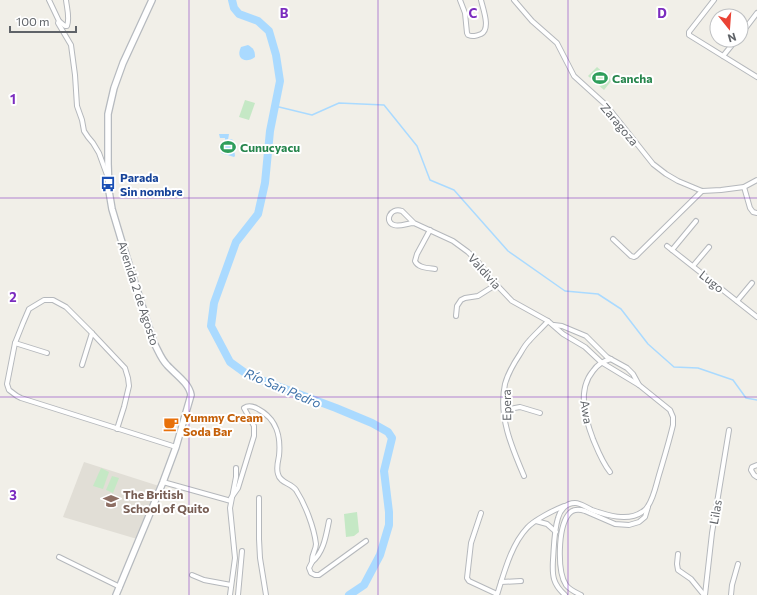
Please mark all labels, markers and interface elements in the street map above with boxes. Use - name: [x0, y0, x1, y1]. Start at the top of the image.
- text: B: [280, 5, 289, 21]
- text: C: [469, 5, 478, 21]
- text: D: [657, 5, 667, 21]
- scale bar: [10, 8, 76, 34]
- north arrow: [709, 8, 749, 48]
- text: 100 m: [16, 14, 50, 28]
- text: N: [726, 31, 738, 45]
- sports icon: Cancha: [591, 69, 609, 87]
- place label: Cancha: [612, 71, 653, 85]
- text: 1: [10, 91, 16, 107]
- street label: Zaragoza: [598, 100, 642, 148]
- sports icon: Cunucyacu: [219, 138, 237, 156]
- place label: Cunucyacu: [240, 140, 300, 154]
- place label: Parada Sin nombre: [120, 170, 183, 198]
- bus stop icon: Parada Sin nombre: [99, 175, 117, 193]
- street label: Avenida 2 de Agosto: [116, 239, 162, 347]
- street label: Valdivia: [466, 251, 504, 291]
- street label: Lugo: [697, 267, 727, 295]
- text: 2: [9, 289, 17, 305]
- water label: Río San Pedro: [242, 365, 324, 411]
- street label: Epera: [499, 389, 513, 421]
- street label: Awa: [578, 399, 596, 425]
- place label: Yummy Cream Soda Bar: [183, 410, 263, 438]
- cafe icon: Yummy Cream Soda Bar: [162, 415, 180, 433]
- text: 3: [9, 487, 17, 503]
- place label: The British School of Quito: [123, 487, 209, 515]
- school or university icon: The British School of Quito: [102, 492, 120, 510]
- street label: Lilas: [706, 499, 724, 525]

